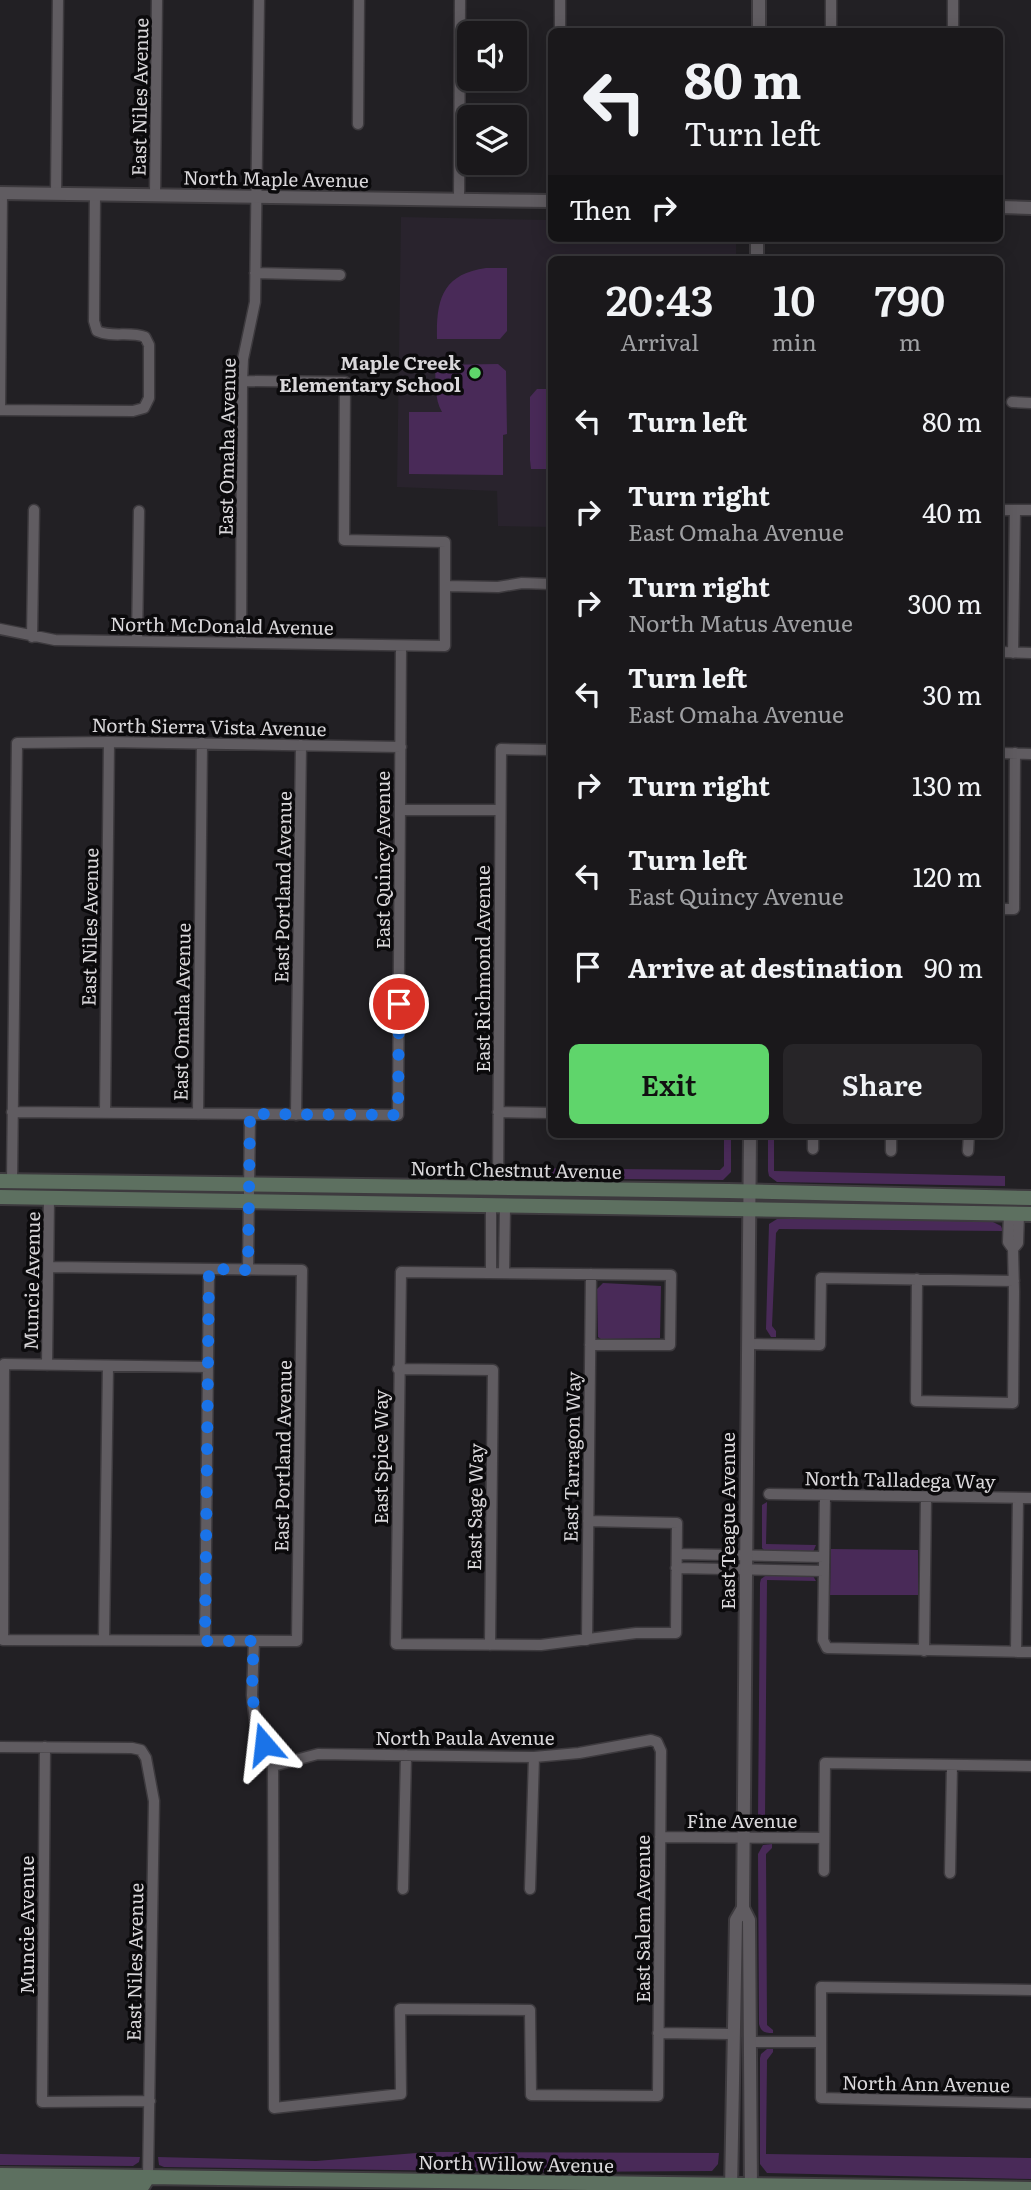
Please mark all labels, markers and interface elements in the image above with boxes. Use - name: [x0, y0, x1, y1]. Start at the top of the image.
- street label: East Niles Avenue: [124, 17, 154, 176]
- map controls: [457, 21, 527, 175]
- button: sound: [457, 21, 527, 91]
- text: 80 m: [684, 41, 802, 114]
- icon: left: [569, 56, 660, 147]
- button: layers: [457, 105, 527, 175]
- text: Turn left: [684, 108, 821, 156]
- street label: North Maple Avenue: [183, 162, 369, 194]
- text: Then: [569, 189, 631, 228]
- icon: right: [645, 189, 683, 227]
- text: 20:43: [606, 267, 714, 329]
- text: 10: [773, 267, 815, 329]
- text: 790: [875, 267, 945, 329]
- text: Arrival: [620, 324, 699, 358]
- text: min: [772, 324, 817, 358]
- text: m: [899, 324, 921, 358]
- place label: Maple Creek Elementary School: [279, 348, 461, 398]
- street label: East Omaha Avenue: [210, 357, 242, 536]
- marker: Maple Creek Elementary School: [467, 365, 483, 381]
- text: Turn left: [628, 401, 747, 440]
- text: 80 m: [922, 401, 982, 440]
- icon: left: [569, 402, 607, 440]
- text: Turn right: [628, 475, 770, 514]
- text: 40 m: [922, 492, 982, 531]
- icon: right: [569, 493, 607, 531]
- text: East Omaha Avenue: [628, 514, 844, 548]
- text: Turn right: [628, 566, 770, 605]
- text: 300 m: [907, 583, 982, 622]
- icon: right: [569, 584, 607, 622]
- text: North Matus Avenue: [628, 605, 853, 639]
- street label: North McDonald Avenue: [110, 609, 334, 641]
- text: Turn left: [628, 657, 747, 696]
- text: 30 m: [922, 674, 982, 713]
- icon: left: [569, 675, 607, 713]
- text: East Omaha Avenue: [628, 696, 844, 730]
- street label: North Sierra Vista Avenue: [91, 710, 327, 742]
- text: Turn right: [628, 765, 770, 804]
- text: 130 m: [912, 765, 982, 804]
- icon: right: [569, 766, 607, 804]
- street label: East Quincy Avenue: [368, 771, 396, 949]
- street label: East Portland Avenue: [266, 791, 298, 983]
- text: Turn left: [628, 839, 747, 878]
- street label: East Niles Avenue: [74, 847, 104, 1006]
- text: 120 m: [913, 856, 982, 895]
- icon: left: [569, 857, 607, 895]
- street label: East Richmond Avenue: [468, 865, 496, 1073]
- text: East Quincy Avenue: [628, 878, 844, 912]
- street label: East Omaha Avenue: [165, 922, 197, 1101]
- text: Arrive at destination: [628, 947, 903, 986]
- text: 90 m: [924, 947, 983, 986]
- icon: arrive: [569, 948, 607, 986]
- pin: [369, 974, 429, 1034]
- icon: arrive: [380, 985, 418, 1023]
- button: Exit: [569, 1044, 769, 1124]
- button: Share: [783, 1044, 982, 1124]
- street label: North Chestnut Avenue: [410, 1153, 622, 1185]
- street label: Muncie Avenue: [16, 1211, 46, 1351]
- street label: East Portland Avenue: [266, 1360, 298, 1552]
- street label: East Tarragon Way: [556, 1371, 586, 1543]
- street label: East Spice Way: [366, 1389, 394, 1525]
- street label: East Teague Avenue: [713, 1432, 741, 1610]
- street label: East Sage Way: [459, 1443, 489, 1571]
- street label: North Talladega Way: [804, 1463, 996, 1495]
- position arrow: [227, 1707, 301, 1781]
- street label: North Paula Avenue: [375, 1723, 555, 1751]
- street label: Fine Avenue: [687, 1806, 798, 1834]
- street label: East Salem Avenue: [628, 1835, 656, 2003]
- street label: Muncie Avenue: [12, 1855, 40, 1994]
- street label: East Niles Avenue: [119, 1882, 149, 2041]
- street label: North Ann Avenue: [842, 2068, 1010, 2098]
- street label: North Willow Avenue: [418, 2147, 614, 2179]

